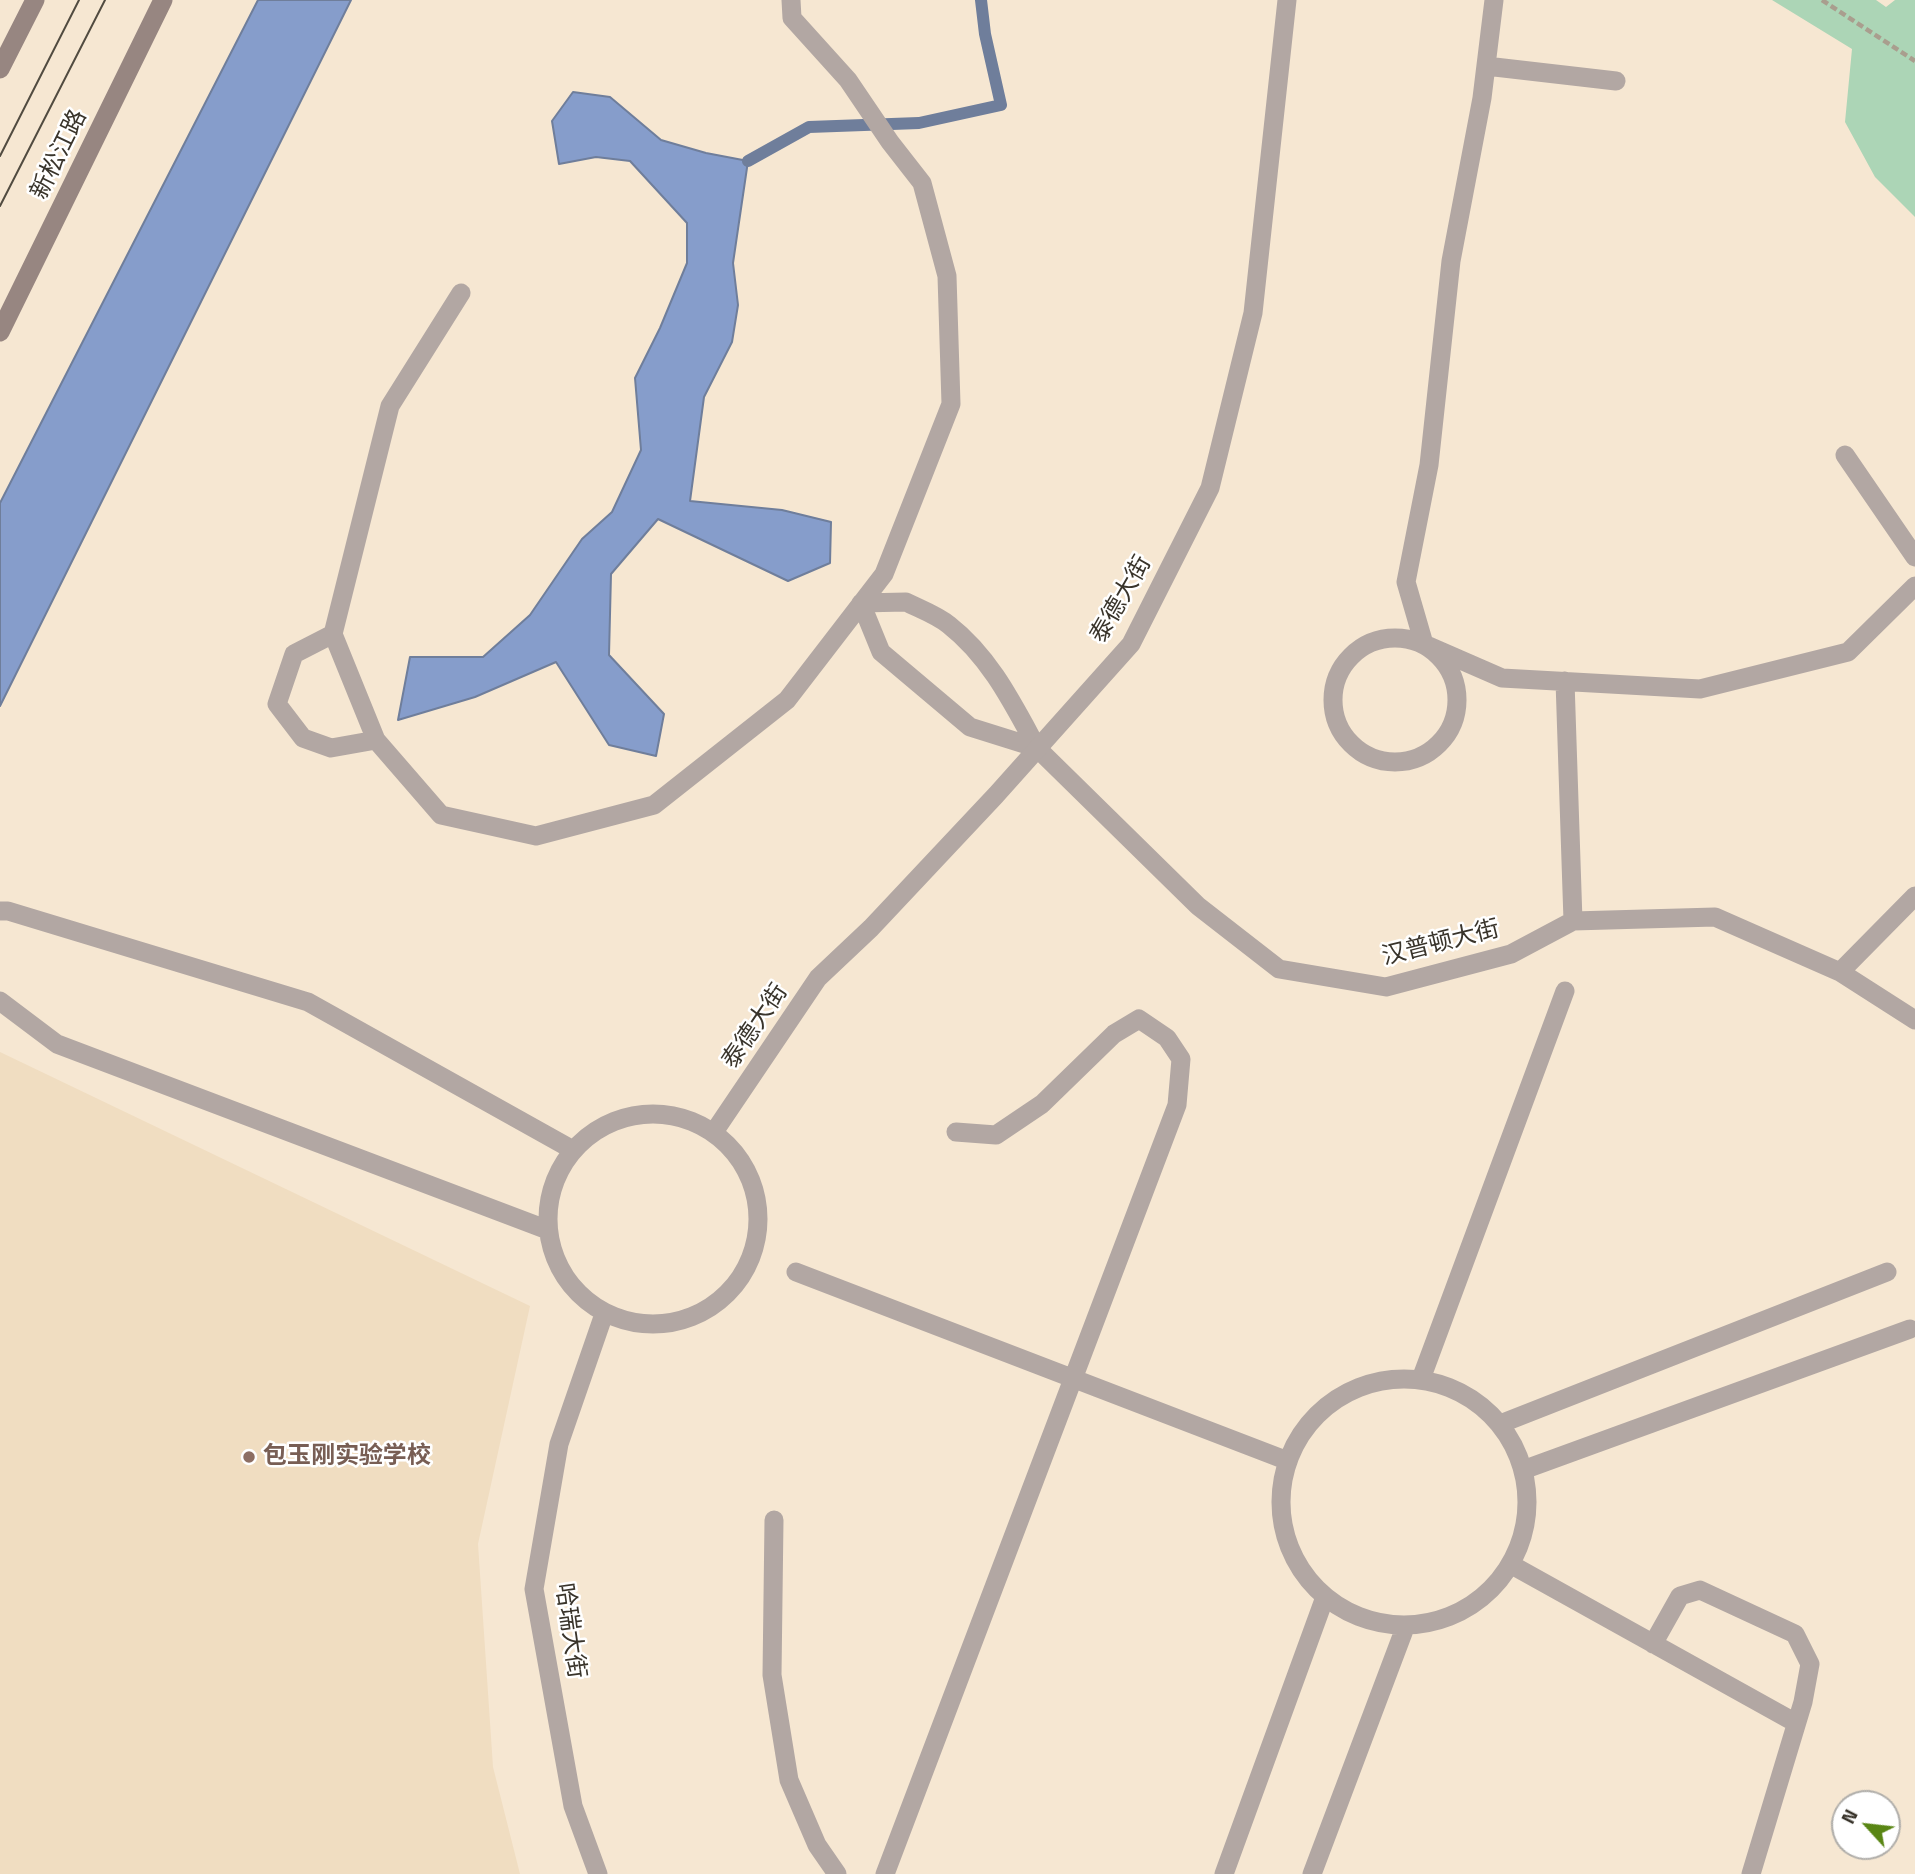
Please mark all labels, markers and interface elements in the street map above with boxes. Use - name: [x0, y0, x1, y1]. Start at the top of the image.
- street label: 新松江路: [26, 106, 94, 204]
- street label: 泰德大街: [1086, 551, 1158, 649]
- street label: 汉普顿大街: [1379, 916, 1503, 972]
- street label: 泰德大街: [717, 979, 795, 1075]
- place label: 包玉刚实验学校: [263, 1443, 431, 1471]
- marker: 包玉刚实验学校: [241, 1449, 257, 1465]
- street label: 哈瑞大街: [548, 1581, 590, 1681]
- north arrow: [1831, 1790, 1901, 1860]
- text: N: [1833, 1804, 1865, 1829]

